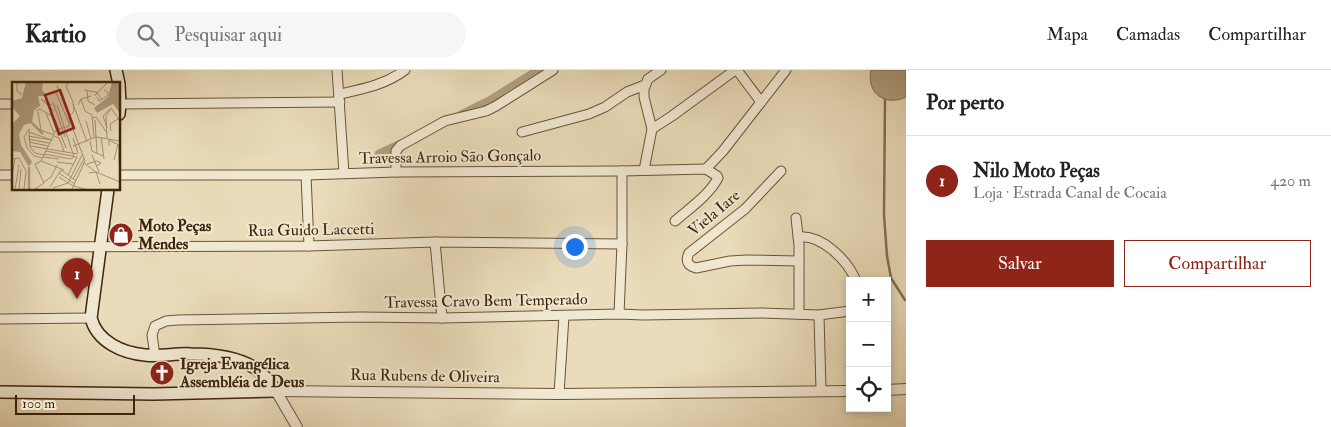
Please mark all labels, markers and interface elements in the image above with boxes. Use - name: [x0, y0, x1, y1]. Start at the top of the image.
- search box: [116, 12, 466, 57]
- text: Kartio: [25, 19, 86, 50]
- icon: search: [134, 21, 162, 49]
- text: Pesquisar aqui: [174, 23, 282, 47]
- text: Mapa: [1047, 23, 1088, 46]
- text: Camadas: [1116, 23, 1180, 46]
- text: Compartilhar: [1208, 23, 1306, 46]
- inset map: [12, 82, 120, 190]
- text: Por perto: [926, 89, 1004, 116]
- street label: Travessa Arroio São Gonçalo: [359, 145, 542, 169]
- text: Nilo Moto Peças: [973, 159, 1100, 183]
- text: 1: [939, 171, 945, 191]
- text: 420 m: [1270, 171, 1311, 191]
- text: Loja · Estrada Canal de Cocaia: [973, 183, 1167, 203]
- street label: Viela Iare: [684, 185, 744, 241]
- place label: Moto Peças Mendes: [137, 216, 212, 254]
- street label: Rua Guido Laccetti: [247, 219, 375, 241]
- shop icon: Moto Peças Mendes: [108, 222, 134, 248]
- your location: [562, 234, 588, 260]
- button: Salvar: [926, 240, 1114, 287]
- button: Compartilhar: [1124, 240, 1311, 287]
- pin: 1: [61, 258, 93, 299]
- map controls: [846, 277, 891, 412]
- button: +: [846, 277, 891, 322]
- street label: Travessa Cravo Bem Temperado: [384, 289, 588, 314]
- button: −: [846, 322, 891, 367]
- place label: Igreja Evangélica Assembléia de Deus: [179, 354, 305, 392]
- church icon: Igreja Evangélica Assembléia de Deus: [149, 360, 175, 386]
- street label: Rua Rubens de Oliveira: [350, 365, 501, 387]
- button: locate: [846, 367, 891, 412]
- scale bar: [15, 392, 135, 415]
- text: 100 m: [22, 395, 55, 412]

